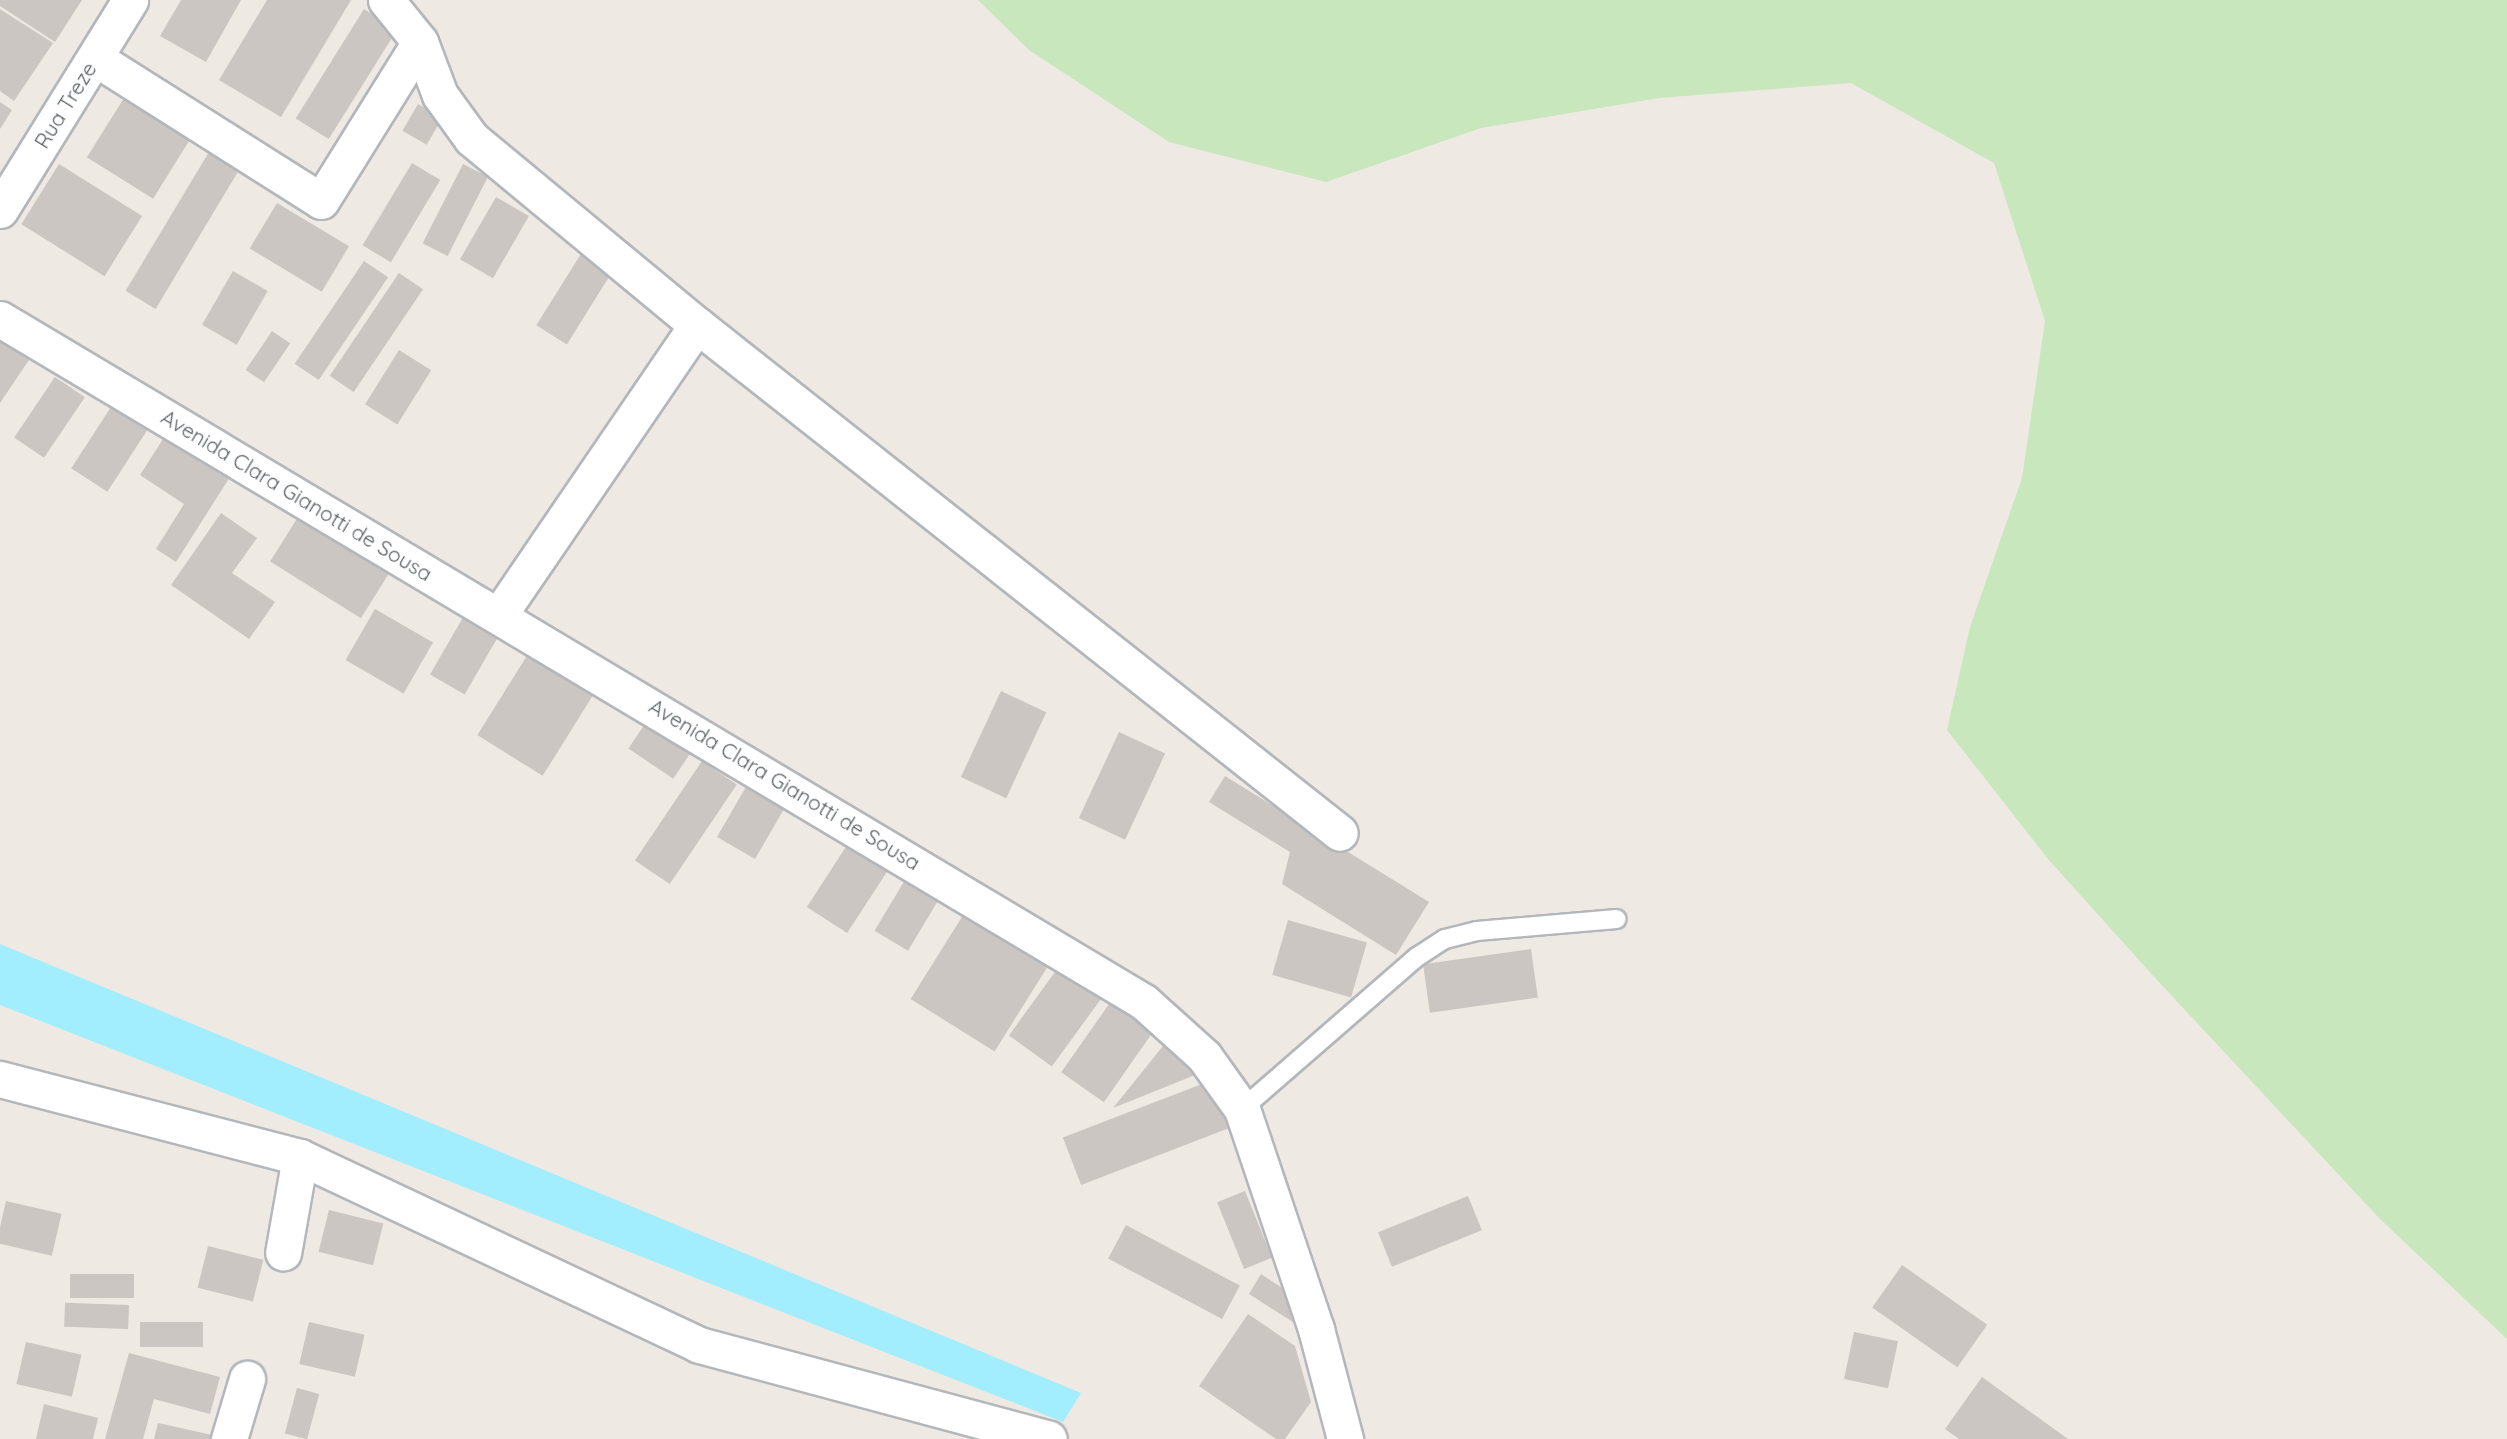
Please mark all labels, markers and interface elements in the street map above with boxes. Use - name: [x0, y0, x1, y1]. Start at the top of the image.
- street label: Rua Treze: [29, 57, 101, 153]
- street label: Avenida Clara Gianotti de Sousa: [157, 404, 437, 586]
- street label: Avenida Clara Gianotti de Sousa: [645, 693, 925, 875]

